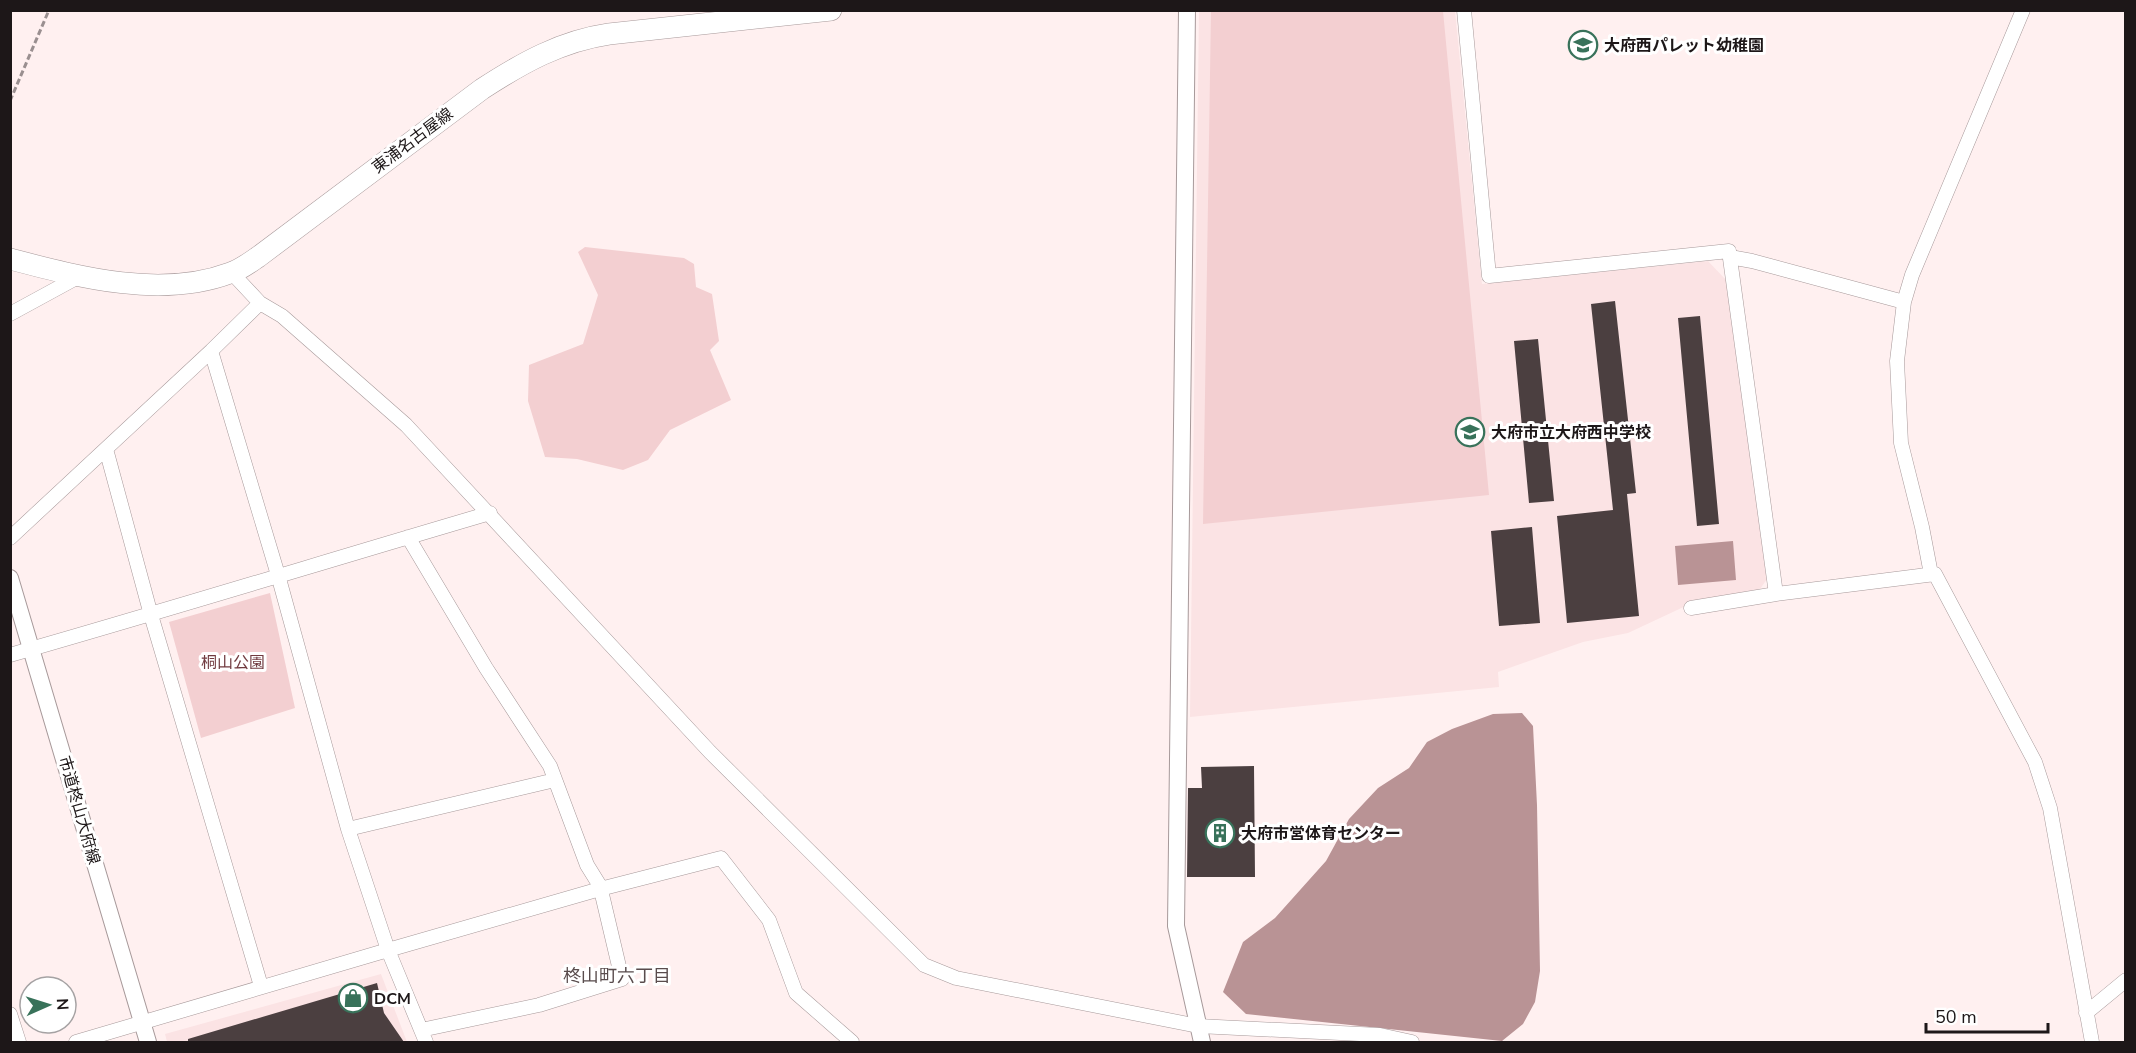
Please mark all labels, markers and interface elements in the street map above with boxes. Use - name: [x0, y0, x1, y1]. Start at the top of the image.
- school or university icon: 大府西パレット幼稚園: [1567, 29, 1599, 61]
- place label: 大府西パレット幼稚園: [1604, 35, 1764, 57]
- street label: 東浦名古屋線: [368, 103, 458, 178]
- school or university icon: 大府市立大府西中学校: [1454, 416, 1486, 448]
- place label: 大府市立大府西中学校: [1491, 422, 1651, 444]
- park label: 桐山公園: [201, 652, 265, 674]
- street label: 市道柊山大府線: [53, 753, 105, 867]
- building icon: 大府市営体育センター: [1204, 817, 1236, 849]
- place label: 大府市営体育センター: [1241, 823, 1401, 845]
- district label: 柊山町六丁目: [563, 964, 671, 988]
- north arrow: [18, 975, 78, 1035]
- shop icon: DCM: [337, 982, 369, 1014]
- place label: DCM: [374, 988, 411, 1010]
- scale bar: [1926, 996, 2048, 1034]
- text: N: [51, 998, 73, 1011]
- text: 50 m: [1935, 1005, 1977, 1029]

